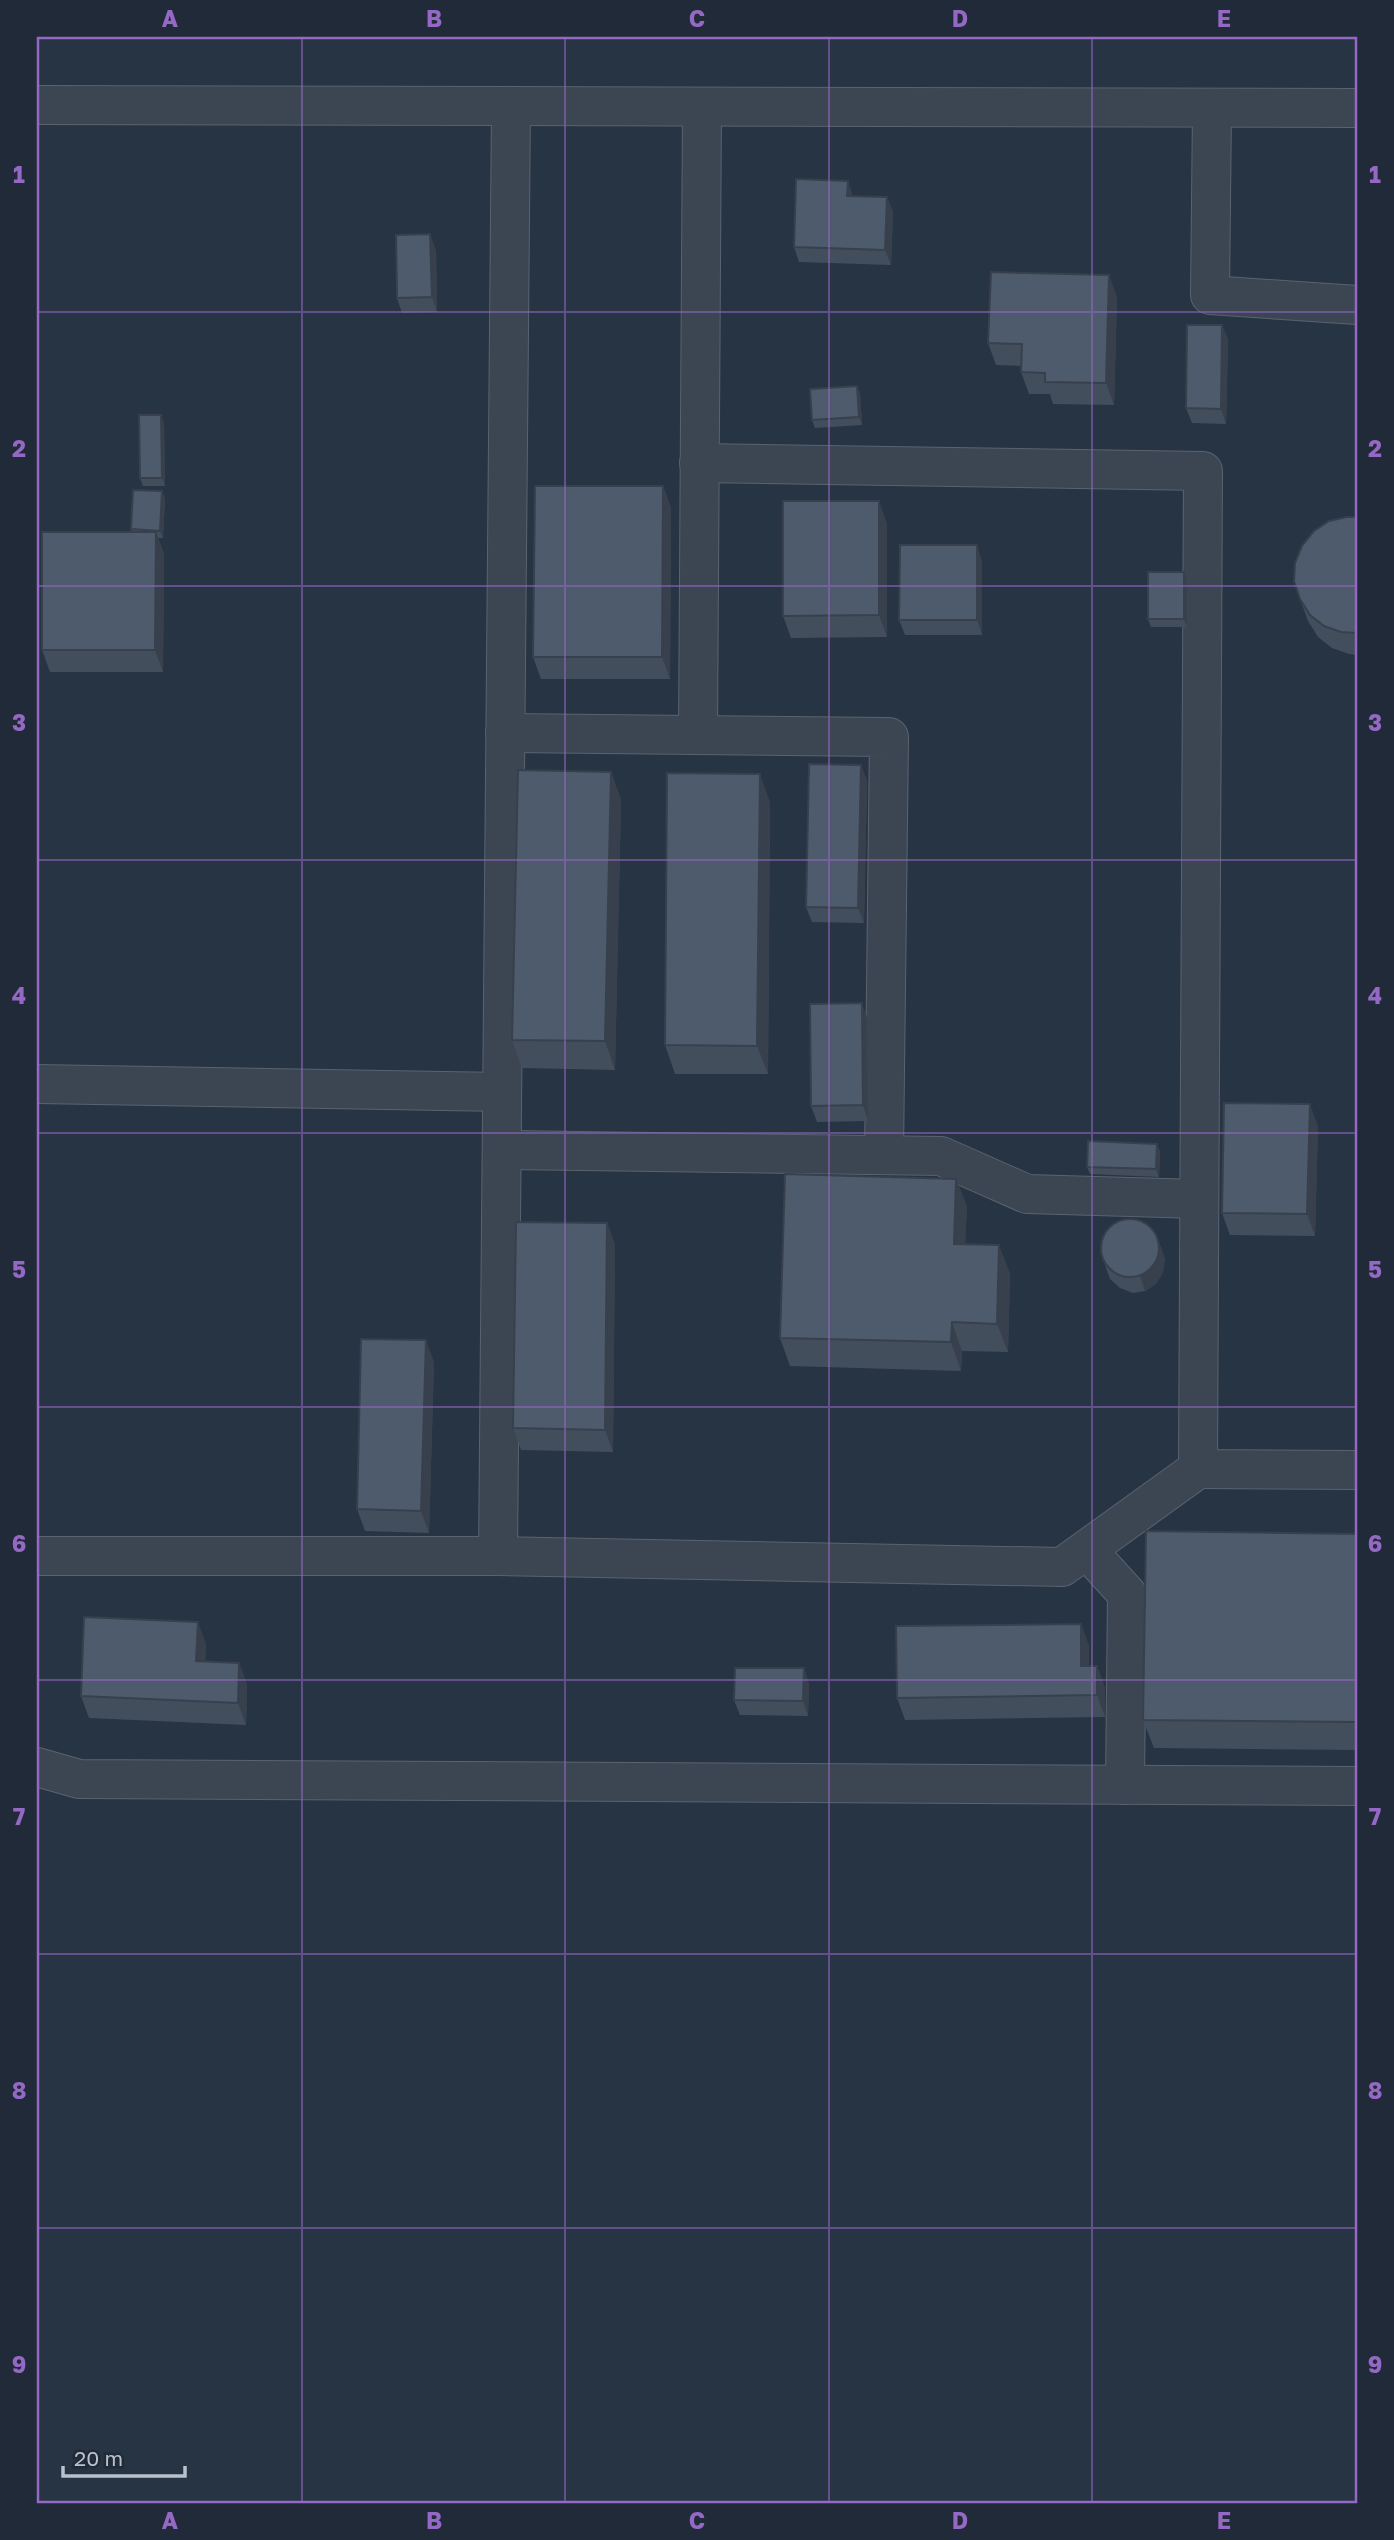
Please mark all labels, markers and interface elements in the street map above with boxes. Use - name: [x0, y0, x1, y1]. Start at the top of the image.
- text: A: [162, 4, 179, 32]
- text: B: [426, 4, 442, 32]
- text: C: [689, 4, 705, 32]
- text: D: [952, 4, 968, 32]
- text: E: [1217, 4, 1231, 32]
- text: 1: [13, 160, 25, 188]
- text: 1: [1369, 160, 1381, 188]
- text: 2: [12, 434, 26, 462]
- text: 2: [1368, 434, 1382, 462]
- text: 3: [12, 708, 26, 736]
- text: 3: [1368, 708, 1382, 736]
- text: 4: [12, 981, 26, 1009]
- text: 4: [1368, 981, 1382, 1009]
- text: 5: [12, 1255, 26, 1283]
- text: 5: [1368, 1255, 1382, 1283]
- text: 6: [12, 1529, 26, 1557]
- text: 6: [1368, 1529, 1382, 1557]
- text: 7: [13, 1802, 25, 1830]
- text: 7: [1369, 1802, 1381, 1830]
- text: 8: [12, 2076, 26, 2104]
- text: 8: [1368, 2076, 1382, 2104]
- text: 9: [12, 2350, 26, 2378]
- text: 9: [1368, 2350, 1382, 2378]
- scale bar: [63, 2435, 186, 2479]
- text: 20 m: [74, 2445, 123, 2471]
- text: A: [162, 2506, 179, 2534]
- text: B: [426, 2506, 442, 2534]
- text: C: [689, 2506, 705, 2534]
- text: D: [952, 2506, 968, 2534]
- text: E: [1217, 2506, 1231, 2534]

